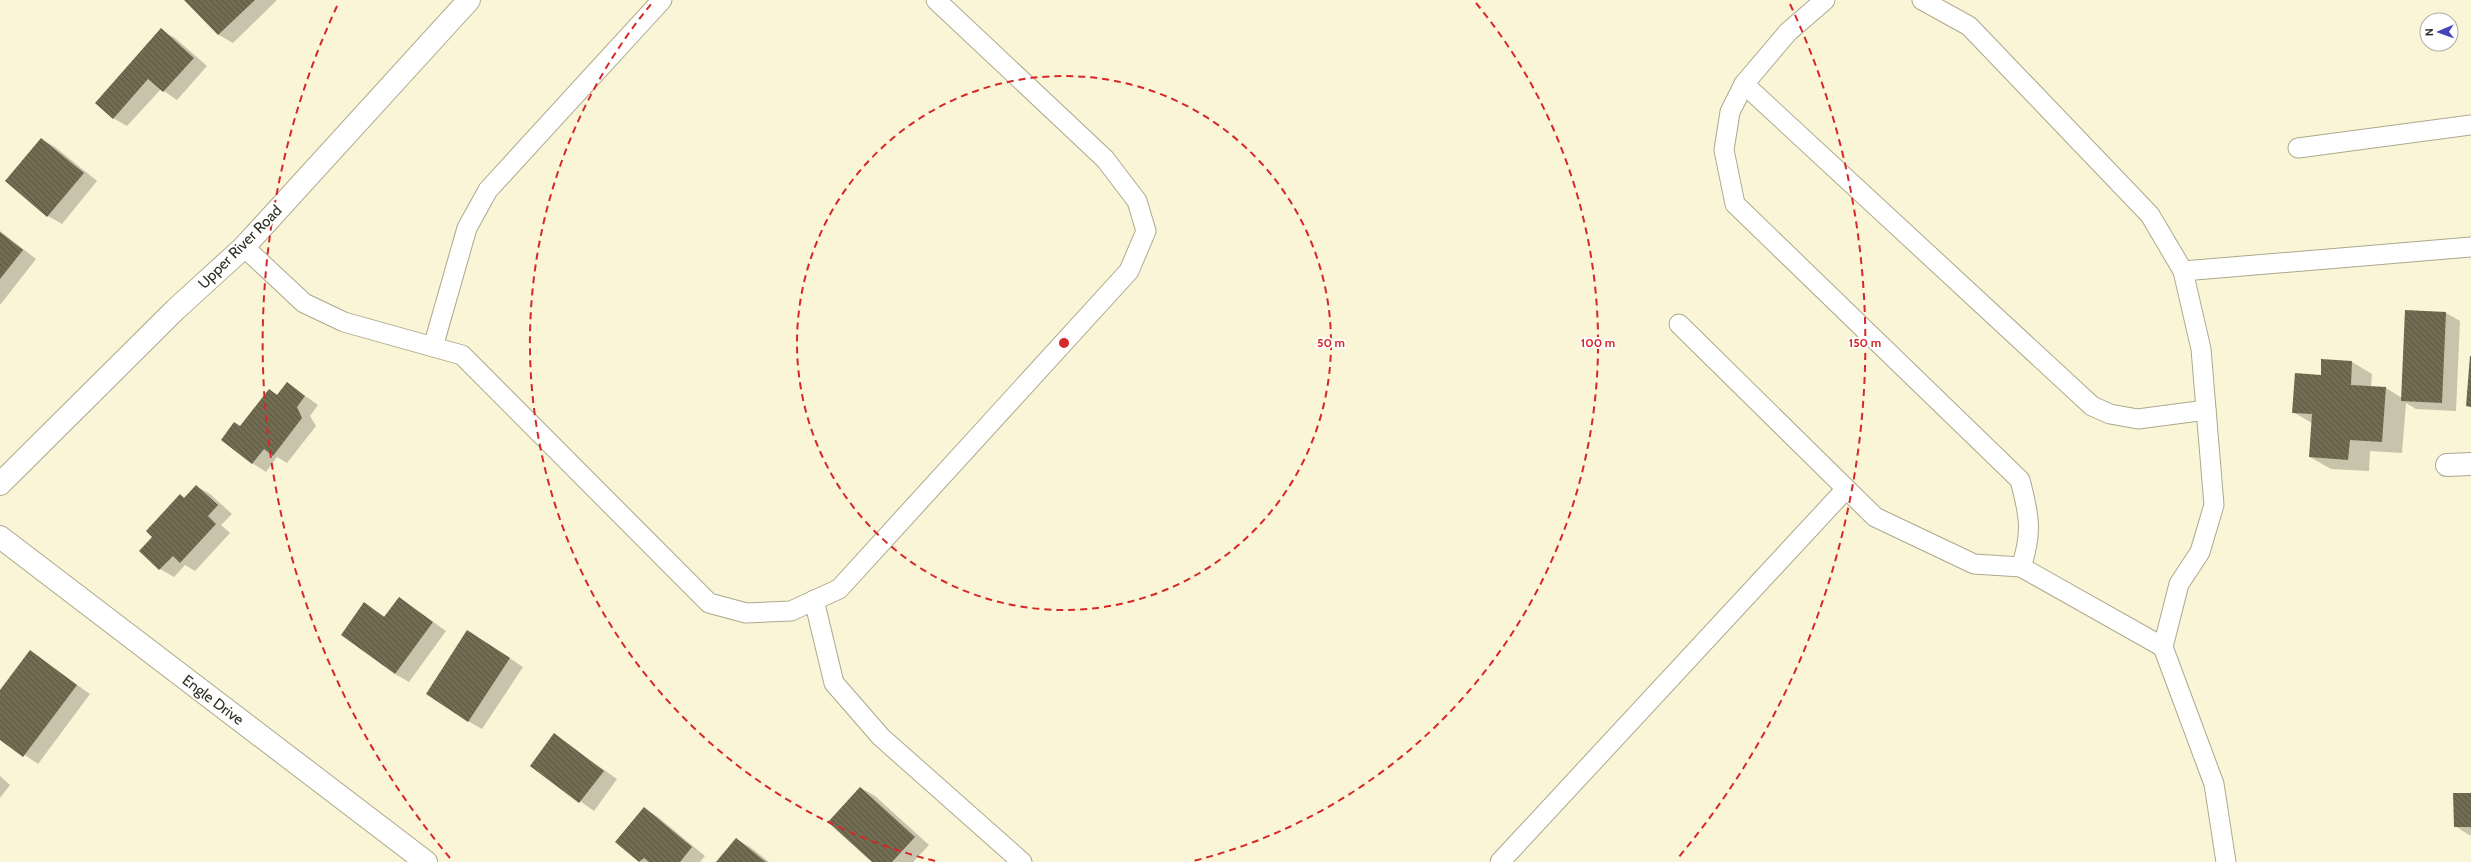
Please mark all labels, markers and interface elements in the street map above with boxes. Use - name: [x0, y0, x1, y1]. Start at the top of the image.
- north arrow: [2419, 12, 2459, 52]
- text: N: [2422, 28, 2436, 36]
- street label: Upper River Road: [194, 201, 286, 293]
- text: 50 m: [1317, 335, 1345, 350]
- text: 100 m: [1581, 335, 1615, 350]
- text: 150 m: [1849, 335, 1881, 350]
- centre of rings: [1057, 336, 1071, 350]
- street label: Engle Drive: [179, 671, 247, 729]

